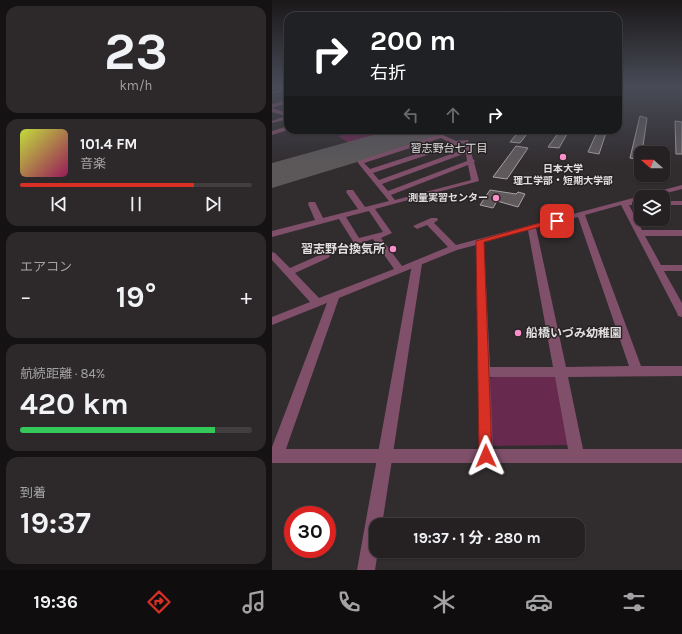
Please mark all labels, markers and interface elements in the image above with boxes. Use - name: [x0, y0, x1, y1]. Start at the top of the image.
- text: 23: [104, 21, 168, 82]
- text: 200 m: [370, 24, 456, 57]
- icon: right: [304, 28, 356, 80]
- text: 右折: [370, 62, 406, 84]
- text: km/h: [120, 78, 152, 93]
- icon: left: [400, 104, 422, 126]
- icon: ahead: [442, 104, 464, 126]
- icon: right: [484, 104, 506, 126]
- text: 101.4 FM: [80, 135, 137, 153]
- district label: 習志野台七丁目: [411, 142, 488, 155]
- north arrow: [634, 146, 670, 182]
- map controls: [634, 146, 670, 226]
- marker: 日本大学 理工学部・短期大学部: [558, 152, 568, 162]
- text: 音楽: [80, 156, 106, 171]
- place label: 日本大学 理工学部・短期大学部: [513, 163, 613, 187]
- button: layers: [634, 190, 670, 226]
- place label: 測量実習センター: [408, 192, 488, 204]
- icon: previous: [48, 193, 70, 215]
- icon: pause: [125, 193, 147, 215]
- icon: next: [202, 193, 224, 215]
- marker: 測量実習センター: [491, 193, 501, 203]
- pin: [540, 204, 574, 238]
- icon: arrive: [546, 210, 568, 232]
- place label: 習志野台換気所: [301, 242, 385, 256]
- marker: 習志野台換気所: [388, 244, 398, 254]
- text: エアコン: [20, 259, 72, 274]
- text: 19°: [116, 279, 156, 315]
- text: −: [20, 284, 32, 310]
- text: +: [240, 284, 252, 310]
- place label: 船橋いづみ幼稚園: [526, 326, 622, 340]
- marker: 船橋いづみ幼稚園: [513, 328, 523, 338]
- text: 航続距離 · 84%: [20, 366, 105, 381]
- text: 420 km: [20, 386, 129, 422]
- position arrow: [465, 435, 507, 477]
- text: 到着: [20, 485, 46, 500]
- text: 19:37: [20, 505, 91, 541]
- speed limit sign: 30: [284, 506, 336, 558]
- text: 19:37 · 1 分 · 280 m: [413, 529, 541, 547]
- icon: directions: [145, 588, 173, 616]
- icon: music: [240, 588, 268, 616]
- icon: phone: [335, 588, 363, 616]
- icon: climate: [430, 588, 458, 616]
- icon: car: [525, 588, 553, 616]
- icon: filters: [620, 588, 648, 616]
- text: 19:36: [34, 591, 78, 613]

